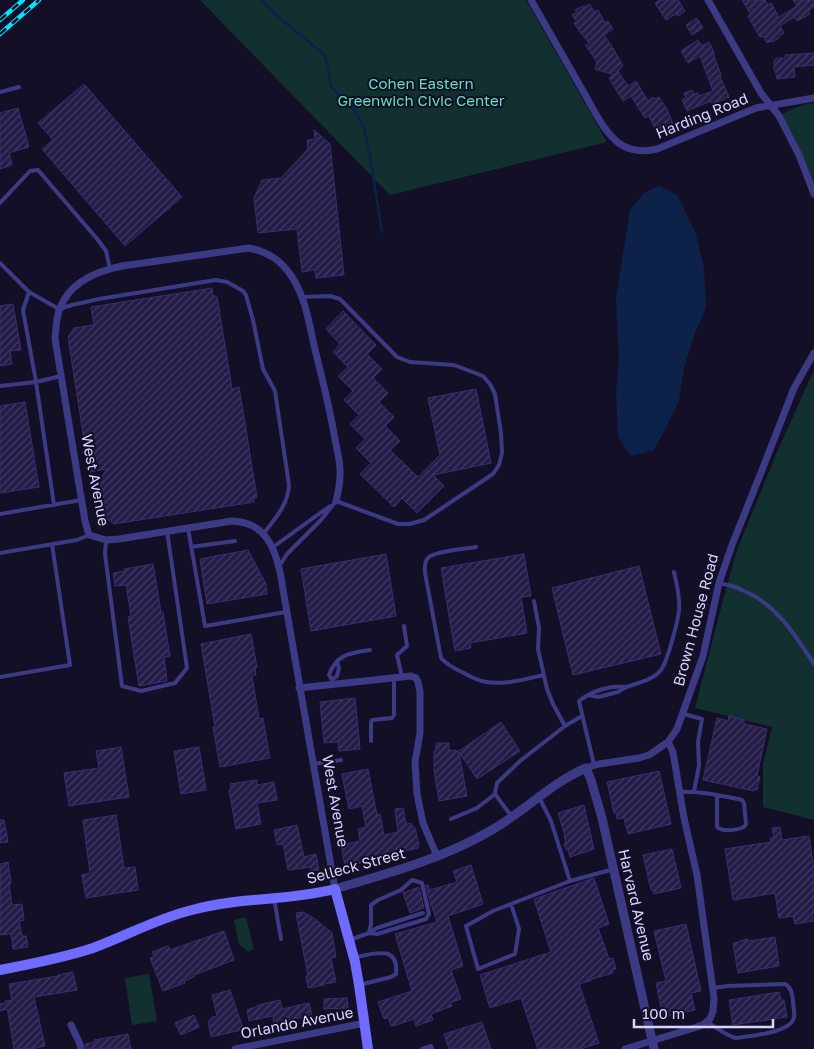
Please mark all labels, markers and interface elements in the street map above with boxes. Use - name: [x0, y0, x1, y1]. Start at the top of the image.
- park label: Cohen Eastern Greenwich Civic Center: [337, 74, 505, 109]
- street label: Harding Road: [653, 88, 750, 142]
- street label: West Avenue: [78, 432, 114, 528]
- street label: Brown House Road: [669, 552, 721, 688]
- street label: West Avenue: [319, 753, 353, 849]
- street label: Selleck Street: [305, 843, 407, 887]
- street label: Harvard Avenue: [615, 847, 659, 963]
- scale bar: [634, 996, 773, 1028]
- street label: Orlando Avenue: [239, 1002, 355, 1042]
- text: 100 m: [642, 1004, 685, 1022]

